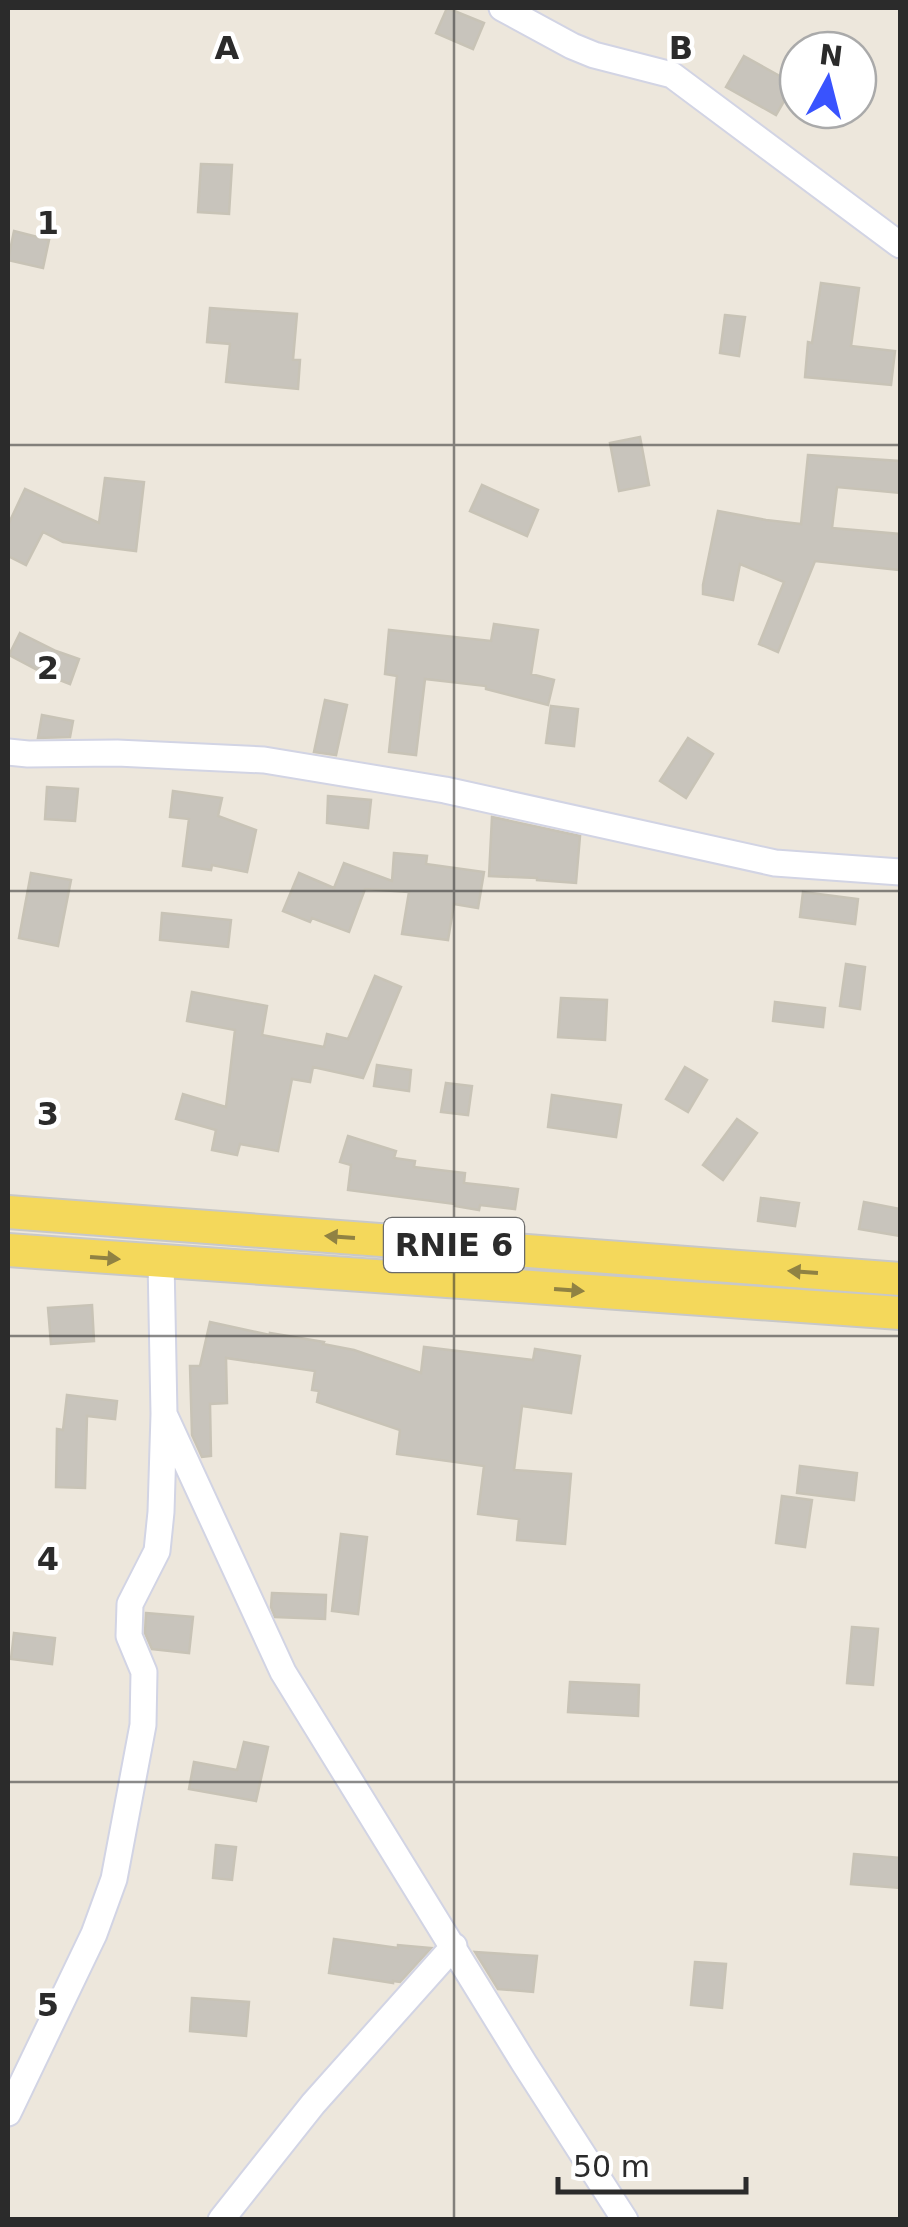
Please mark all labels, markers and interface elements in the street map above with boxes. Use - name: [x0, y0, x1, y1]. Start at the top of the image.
- text: A: [215, 29, 240, 67]
- text: B: [669, 29, 693, 67]
- north arrow: [778, 30, 878, 130]
- text: N: [817, 38, 845, 73]
- text: 1: [37, 204, 59, 242]
- text: 2: [37, 649, 59, 687]
- text: 3: [37, 1095, 59, 1133]
- road number: RNIE 6: [384, 1218, 524, 1272]
- one-way arrow: [323, 1229, 355, 1245]
- one-way arrow: [89, 1250, 121, 1266]
- one-way arrow: [787, 1264, 819, 1280]
- one-way arrow: [553, 1282, 585, 1298]
- text: 4: [37, 1540, 59, 1578]
- text: 5: [37, 1986, 59, 2024]
- scale bar: [558, 2132, 746, 2194]
- text: 50 m: [573, 2149, 650, 2184]

